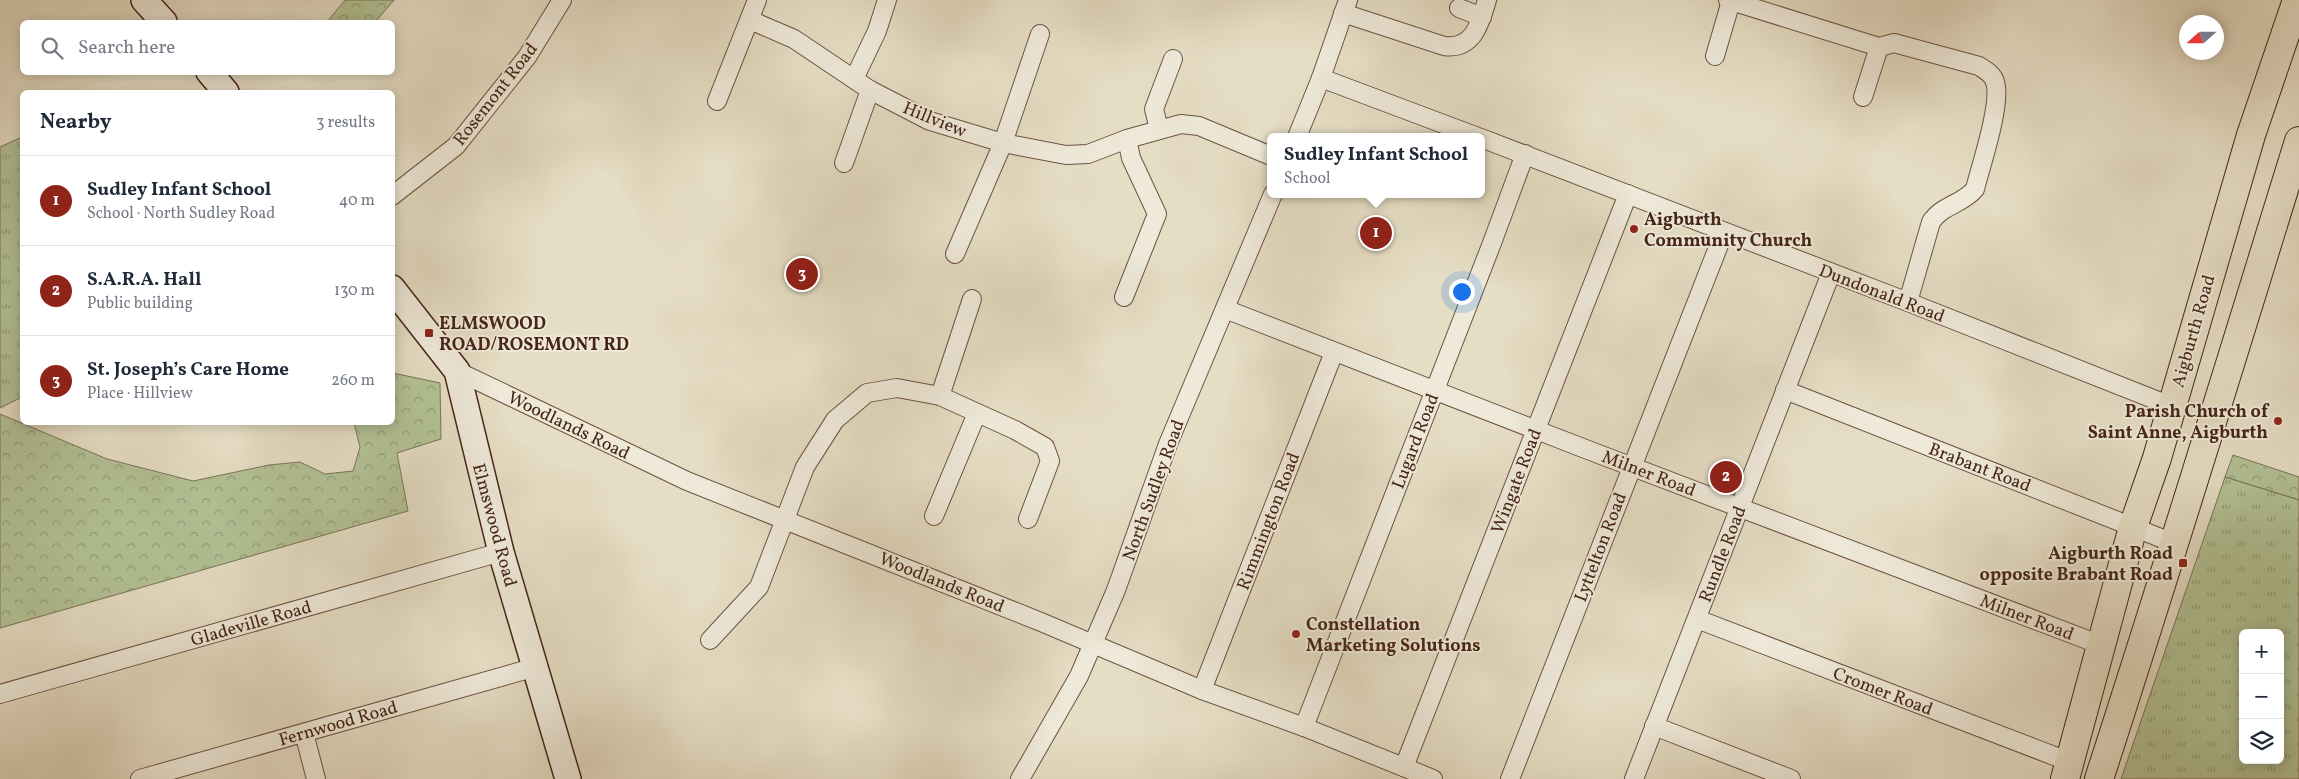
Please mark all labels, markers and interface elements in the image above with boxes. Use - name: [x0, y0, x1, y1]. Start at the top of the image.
- north arrow: [2179, 15, 2224, 60]
- search box: [20, 20, 395, 75]
- icon: search: [38, 34, 66, 62]
- text: Search here: [78, 35, 175, 61]
- street label: Rosemont Road: [448, 38, 544, 152]
- street label: Hillview: [899, 96, 970, 145]
- text: Nearby: [40, 108, 111, 137]
- text: 3 results: [316, 112, 375, 134]
- popup: [1267, 133, 1485, 198]
- text: Sudley Infant School: [1284, 142, 1468, 168]
- text: School: [1284, 168, 1331, 190]
- text: Sudley Infant School: [87, 177, 271, 203]
- text: 1: [53, 190, 59, 212]
- text: 40 m: [339, 190, 375, 212]
- text: School · North Sudley Road: [87, 203, 275, 225]
- place label: Aigburth Community Church: [1644, 208, 1812, 254]
- pin: 1: [1360, 214, 1392, 252]
- marker: Aigburth Community Church: [1628, 223, 1640, 235]
- pin: 3: [786, 255, 818, 293]
- street label: Dundonald Road: [1815, 259, 1948, 330]
- text: S.A.R.A. Hall: [87, 267, 201, 293]
- street label: Aigburth Road: [2166, 272, 2222, 391]
- your location: [1449, 279, 1475, 305]
- text: 2: [52, 280, 60, 302]
- text: 130 m: [334, 280, 375, 302]
- text: Public building: [87, 293, 193, 315]
- place label: ELMSWOOD ROAD/ROSEMONT RD: [439, 312, 629, 358]
- marker: ELMSWOOD ROAD/ROSEMONT RD: [423, 327, 435, 339]
- text: St. Joseph’s Care Home: [87, 357, 289, 383]
- text: 3: [52, 370, 60, 392]
- text: 260 m: [331, 370, 375, 392]
- text: Place · Hillview: [87, 383, 193, 405]
- street label: Woodlands Road: [503, 386, 634, 467]
- street label: Lugard Road: [1387, 390, 1446, 493]
- place label: Parish Church of Saint Anne, Aigburth: [2088, 400, 2270, 446]
- marker: Parish Church of Saint Anne, Aigburth: [2272, 415, 2284, 427]
- street label: North Sudley Road: [1117, 416, 1192, 565]
- street label: Wingate Road: [1486, 425, 1549, 538]
- street label: Brabant Road: [1925, 437, 2034, 499]
- street label: Milner Road: [1598, 445, 1699, 504]
- street label: Rimmington Road: [1232, 449, 1307, 594]
- pin: 2: [1710, 458, 1742, 496]
- street label: Elmswood Road: [465, 461, 522, 590]
- street label: Lyttelton Road: [1569, 489, 1634, 606]
- street label: Rundle Road: [1694, 503, 1753, 606]
- place label: Aigburth Road opposite Brabant Road: [1980, 542, 2173, 588]
- street label: Woodlands Road: [875, 547, 1008, 620]
- marker: Aigburth Road opposite Brabant Road: [2177, 557, 2189, 569]
- street label: Milner Road: [1976, 589, 2077, 648]
- street label: Gladeville Road: [188, 595, 315, 654]
- place label: Constellation Marketing Solutions: [1306, 613, 1481, 659]
- marker: Constellation Marketing Solutions: [1290, 628, 1302, 640]
- map controls: [2239, 629, 2284, 764]
- button: +: [2239, 629, 2284, 674]
- street label: Cromer Road: [1829, 662, 1936, 723]
- button: −: [2239, 674, 2284, 719]
- street label: Fernwood Road: [276, 696, 401, 753]
- button: layers: [2239, 719, 2284, 764]

